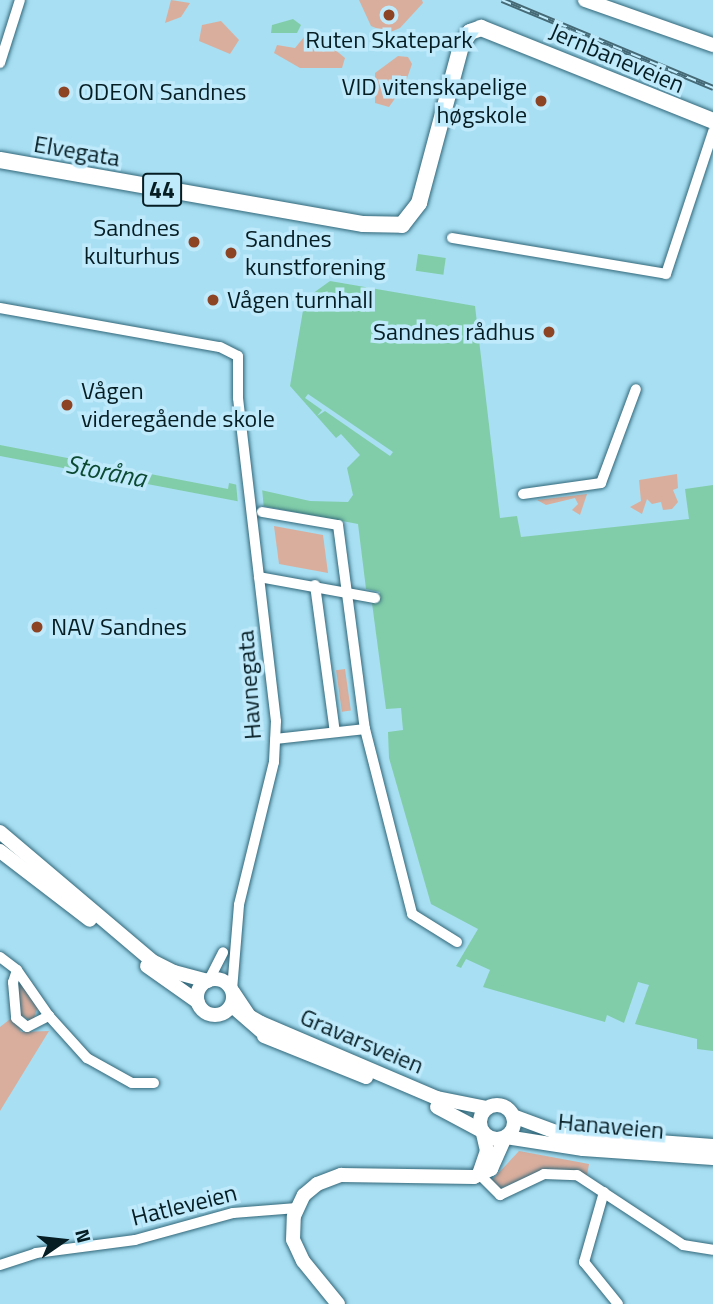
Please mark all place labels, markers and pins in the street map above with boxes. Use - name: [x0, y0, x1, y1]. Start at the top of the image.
- marker: Ruten Skatepark: [381, 7, 397, 23]
- place label: Ruten Skatepark: [305, 26, 473, 54]
- place label: VID vitenskapelige høgskole: [342, 73, 527, 129]
- place label: ODEON Sandnes: [78, 78, 247, 106]
- marker: ODEON Sandnes: [56, 84, 72, 100]
- marker: VID vitenskapelige høgskole: [533, 93, 549, 109]
- place label: Sandnes kulturhus: [84, 214, 180, 270]
- place label: Sandnes kunstforening: [245, 225, 386, 281]
- marker: Sandnes kulturhus: [186, 234, 202, 250]
- marker: Sandnes kunstforening: [223, 245, 239, 261]
- place label: Vågen turnhall: [227, 286, 373, 314]
- marker: Vågen turnhall: [205, 292, 221, 308]
- place label: Sandnes rådhus: [373, 318, 535, 346]
- marker: Sandnes rådhus: [541, 324, 557, 340]
- place label: Vågen videregående skole: [81, 377, 275, 433]
- marker: Vågen videregående skole: [59, 397, 75, 413]
- place label: NAV Sandnes: [51, 613, 187, 641]
- marker: NAV Sandnes: [29, 619, 45, 635]

